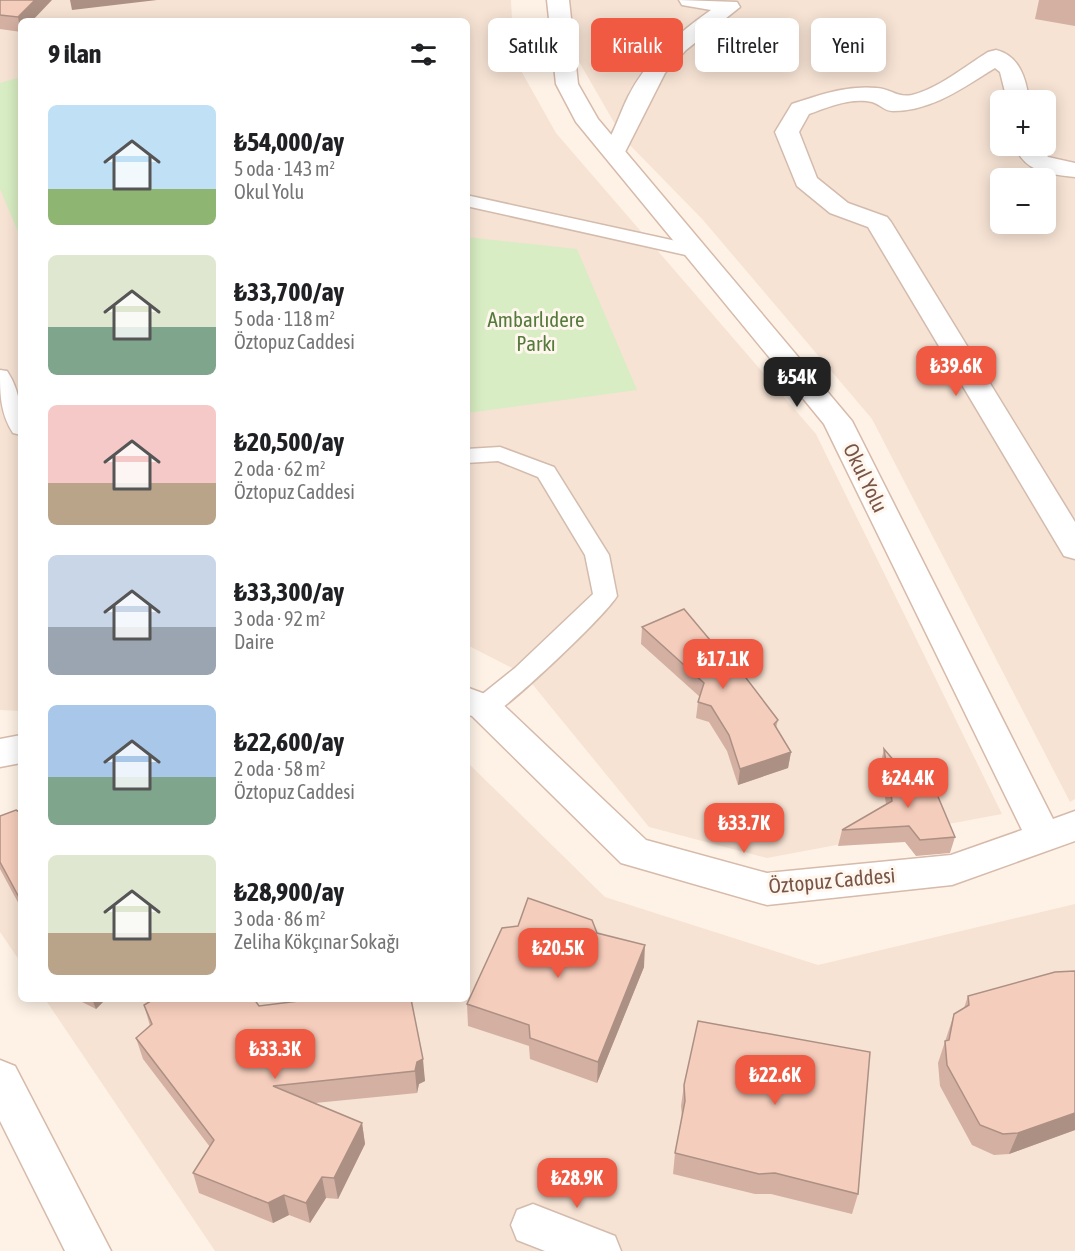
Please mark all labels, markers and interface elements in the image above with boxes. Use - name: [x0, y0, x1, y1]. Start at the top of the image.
- chip: Satılık: [488, 18, 579, 72]
- chip: Kiralık: [591, 18, 683, 72]
- chip: Filtreler: [695, 18, 799, 72]
- chip: Yeni: [811, 18, 886, 72]
- icon: filters: [407, 38, 440, 71]
- text: 9 ilan: [48, 39, 101, 69]
- map controls: [990, 90, 1056, 234]
- button: +: [990, 90, 1056, 156]
- text: ₺54,000/ay: [234, 127, 344, 157]
- icon: home: [96, 129, 168, 201]
- text: 5 oda · 143 m²: [234, 157, 335, 180]
- button: −: [990, 168, 1056, 234]
- text: Okul Yolu: [234, 180, 304, 203]
- text: ₺33,700/ay: [234, 277, 344, 307]
- icon: home: [96, 279, 168, 351]
- text: 5 oda · 118 m²: [234, 307, 335, 330]
- park label: Ambarlıdere Parkı: [488, 307, 584, 355]
- text: Öztopuz Caddesi: [234, 330, 355, 353]
- pin: ₺39.6K: [907, 346, 1005, 397]
- text: ₺39.6K: [930, 354, 982, 377]
- pin: ₺54K: [761, 357, 833, 408]
- text: ₺54K: [778, 365, 816, 388]
- text: ₺20,500/ay: [234, 427, 344, 457]
- icon: home: [96, 429, 168, 501]
- street label: Okul Yolu: [839, 439, 893, 516]
- text: 2 oda · 62 m²: [234, 457, 326, 480]
- text: Öztopuz Caddesi: [234, 480, 355, 503]
- text: ₺33,300/ay: [234, 577, 344, 607]
- icon: home: [96, 579, 168, 651]
- text: 3 oda · 92 m²: [234, 607, 326, 630]
- text: Daire: [234, 630, 274, 653]
- pin: ₺17.1K: [674, 639, 772, 690]
- text: ₺17.1K: [697, 647, 749, 670]
- text: ₺22,600/ay: [234, 727, 344, 757]
- icon: home: [96, 729, 168, 801]
- text: 2 oda · 58 m²: [234, 757, 326, 780]
- pin: ₺24.4K: [859, 758, 957, 809]
- text: ₺24.4K: [882, 766, 934, 789]
- text: Öztopuz Caddesi: [234, 780, 355, 803]
- pin: ₺33.7K: [695, 803, 793, 854]
- text: ₺33.7K: [718, 811, 770, 834]
- street label: Öztopuz Caddesi: [768, 863, 896, 897]
- text: ₺28,900/ay: [234, 877, 344, 907]
- icon: home: [96, 879, 168, 951]
- text: 3 oda · 86 m²: [234, 907, 326, 930]
- pin: ₺20.5K: [509, 928, 607, 979]
- text: Zeliha Kökçınar Sokağı: [234, 930, 400, 953]
- text: ₺20.5K: [532, 936, 584, 959]
- pin: ₺33.3K: [226, 1029, 324, 1080]
- text: ₺33.3K: [249, 1037, 301, 1060]
- pin: ₺22.6K: [726, 1055, 824, 1106]
- text: ₺22.6K: [749, 1063, 801, 1086]
- pin: ₺28.9K: [528, 1158, 626, 1209]
- text: ₺28.9K: [551, 1166, 603, 1189]

